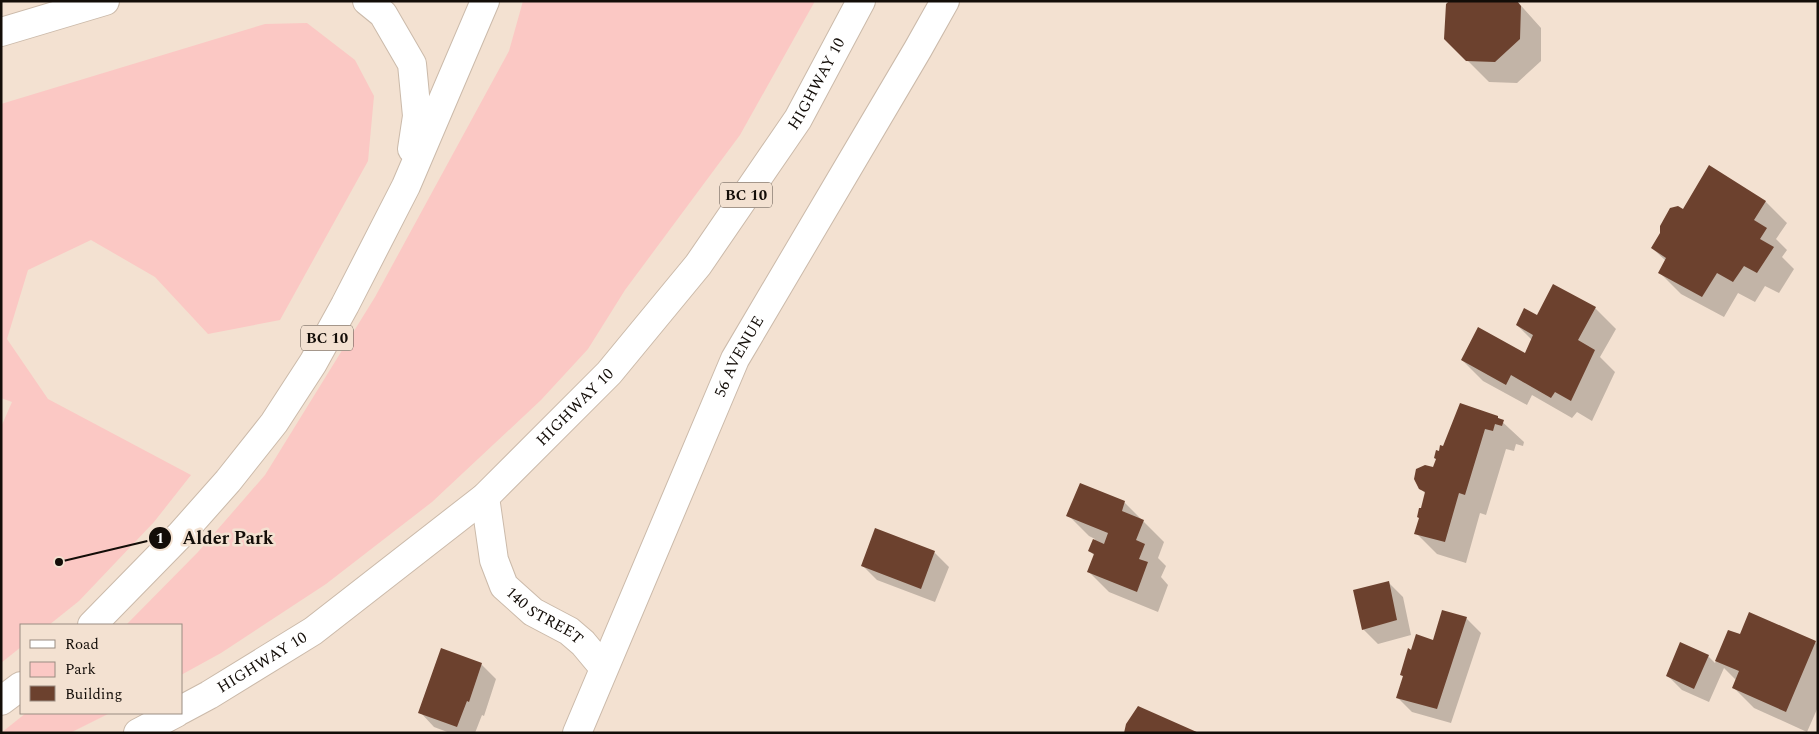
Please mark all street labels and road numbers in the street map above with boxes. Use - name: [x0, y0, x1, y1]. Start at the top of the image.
- street label: HIGHWAY 10: [782, 33, 851, 135]
- road number: BC 10: [720, 182, 772, 208]
- street label: 56 AVENUE: [708, 311, 770, 401]
- road number: BC 10: [301, 326, 353, 350]
- street label: HIGHWAY 10: [530, 363, 619, 452]
- street label: 140 STREET: [500, 581, 589, 650]
- street label: HIGHWAY 10: [212, 625, 312, 699]

